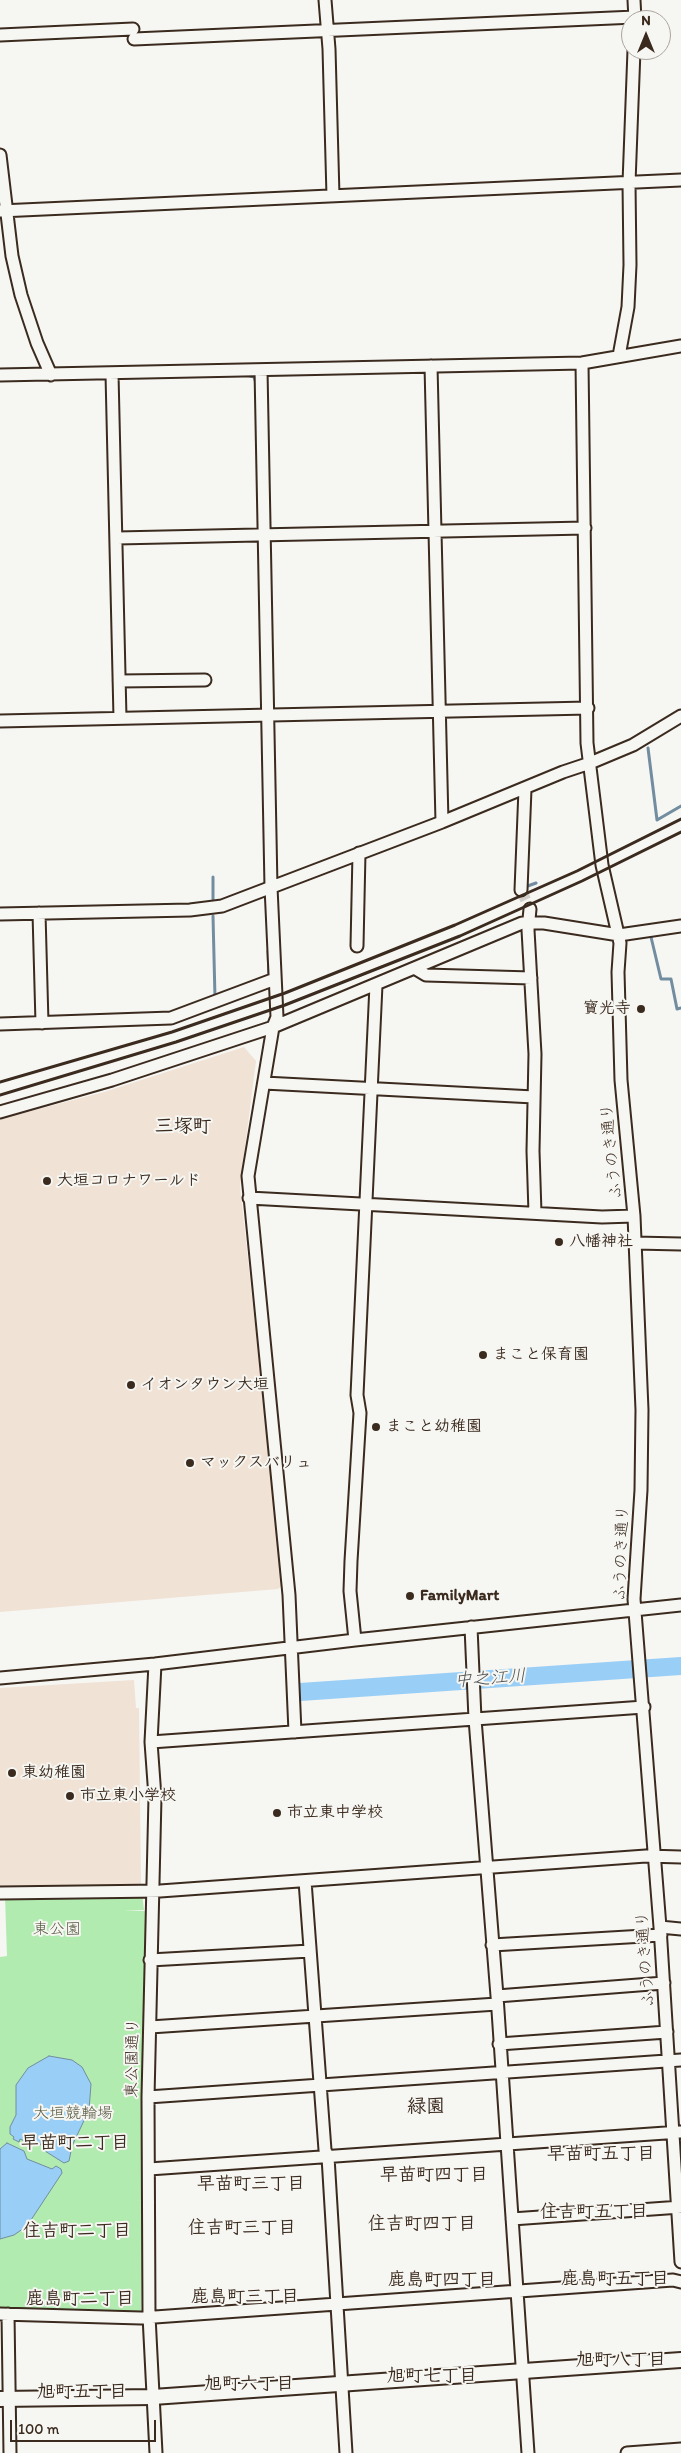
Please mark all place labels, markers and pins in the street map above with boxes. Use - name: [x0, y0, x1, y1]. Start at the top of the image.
- place label: 寶光寺: [583, 999, 631, 1019]
- marker: 寶光寺: [635, 1003, 647, 1015]
- place label: 大垣コロナワールド: [57, 1171, 201, 1191]
- marker: 大垣コロナワールド: [41, 1175, 53, 1187]
- place label: 八幡神社: [569, 1232, 633, 1252]
- marker: 八幡神社: [553, 1236, 565, 1248]
- place label: まこと保育園: [493, 1345, 589, 1365]
- marker: まこと保育園: [477, 1349, 489, 1361]
- place label: イオンタウン大垣: [141, 1375, 269, 1395]
- marker: イオンタウン大垣: [125, 1379, 137, 1391]
- place label: まこと幼稚園: [386, 1417, 482, 1437]
- marker: まこと幼稚園: [370, 1421, 382, 1433]
- place label: マックスバリュ: [200, 1453, 312, 1473]
- marker: マックスバリュ: [184, 1457, 196, 1469]
- place label: FamilyMart: [420, 1586, 499, 1606]
- marker: FamilyMart: [404, 1590, 416, 1602]
- place label: 東幼稚園: [22, 1763, 86, 1783]
- marker: 東幼稚園: [6, 1767, 18, 1779]
- place label: 市立東小学校: [80, 1786, 176, 1806]
- marker: 市立東小学校: [64, 1790, 76, 1802]
- place label: 市立東中学校: [287, 1803, 383, 1823]
- marker: 市立東中学校: [271, 1807, 283, 1819]

